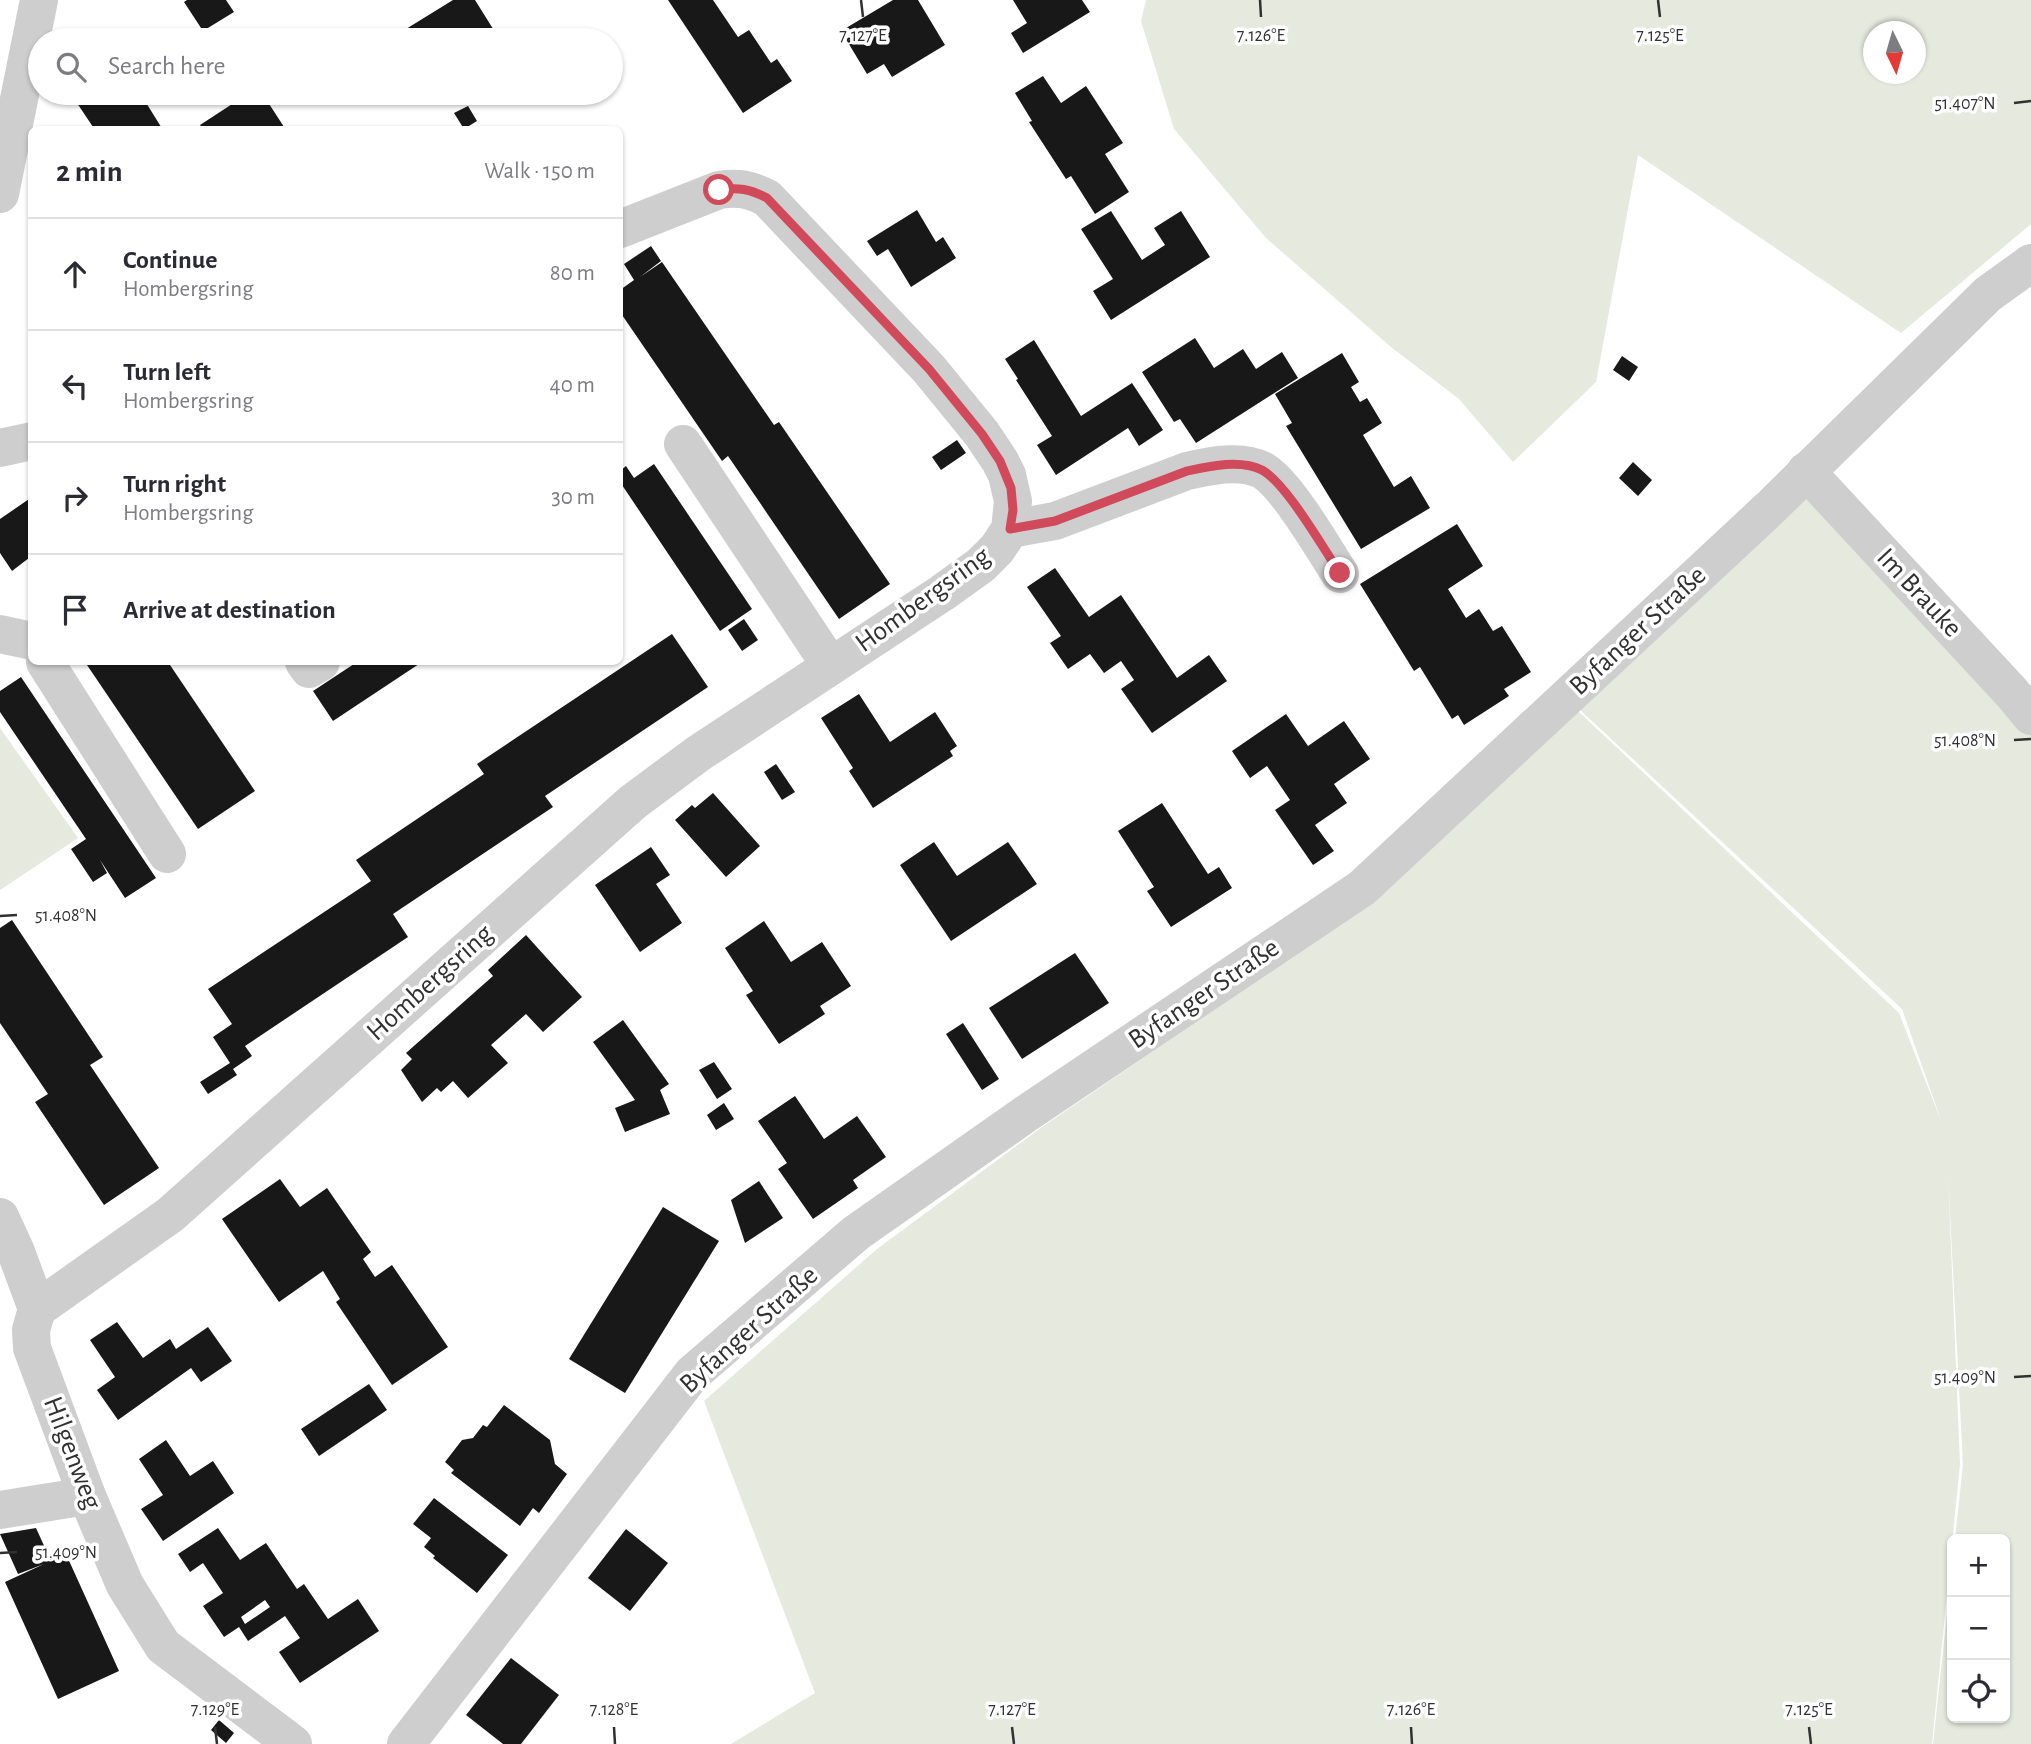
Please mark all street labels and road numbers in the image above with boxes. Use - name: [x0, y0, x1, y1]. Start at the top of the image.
- street label: Hombergsring: [851, 542, 996, 658]
- street label: Im Brauke: [1871, 543, 1967, 643]
- street label: Byfanger Straße: [1565, 561, 1711, 701]
- street label: Hombergsring: [362, 919, 499, 1047]
- street label: Byfanger Straße: [1124, 934, 1284, 1054]
- street label: Byfanger Straße: [675, 1261, 823, 1399]
- street label: Hilgenweg: [38, 1393, 106, 1513]

